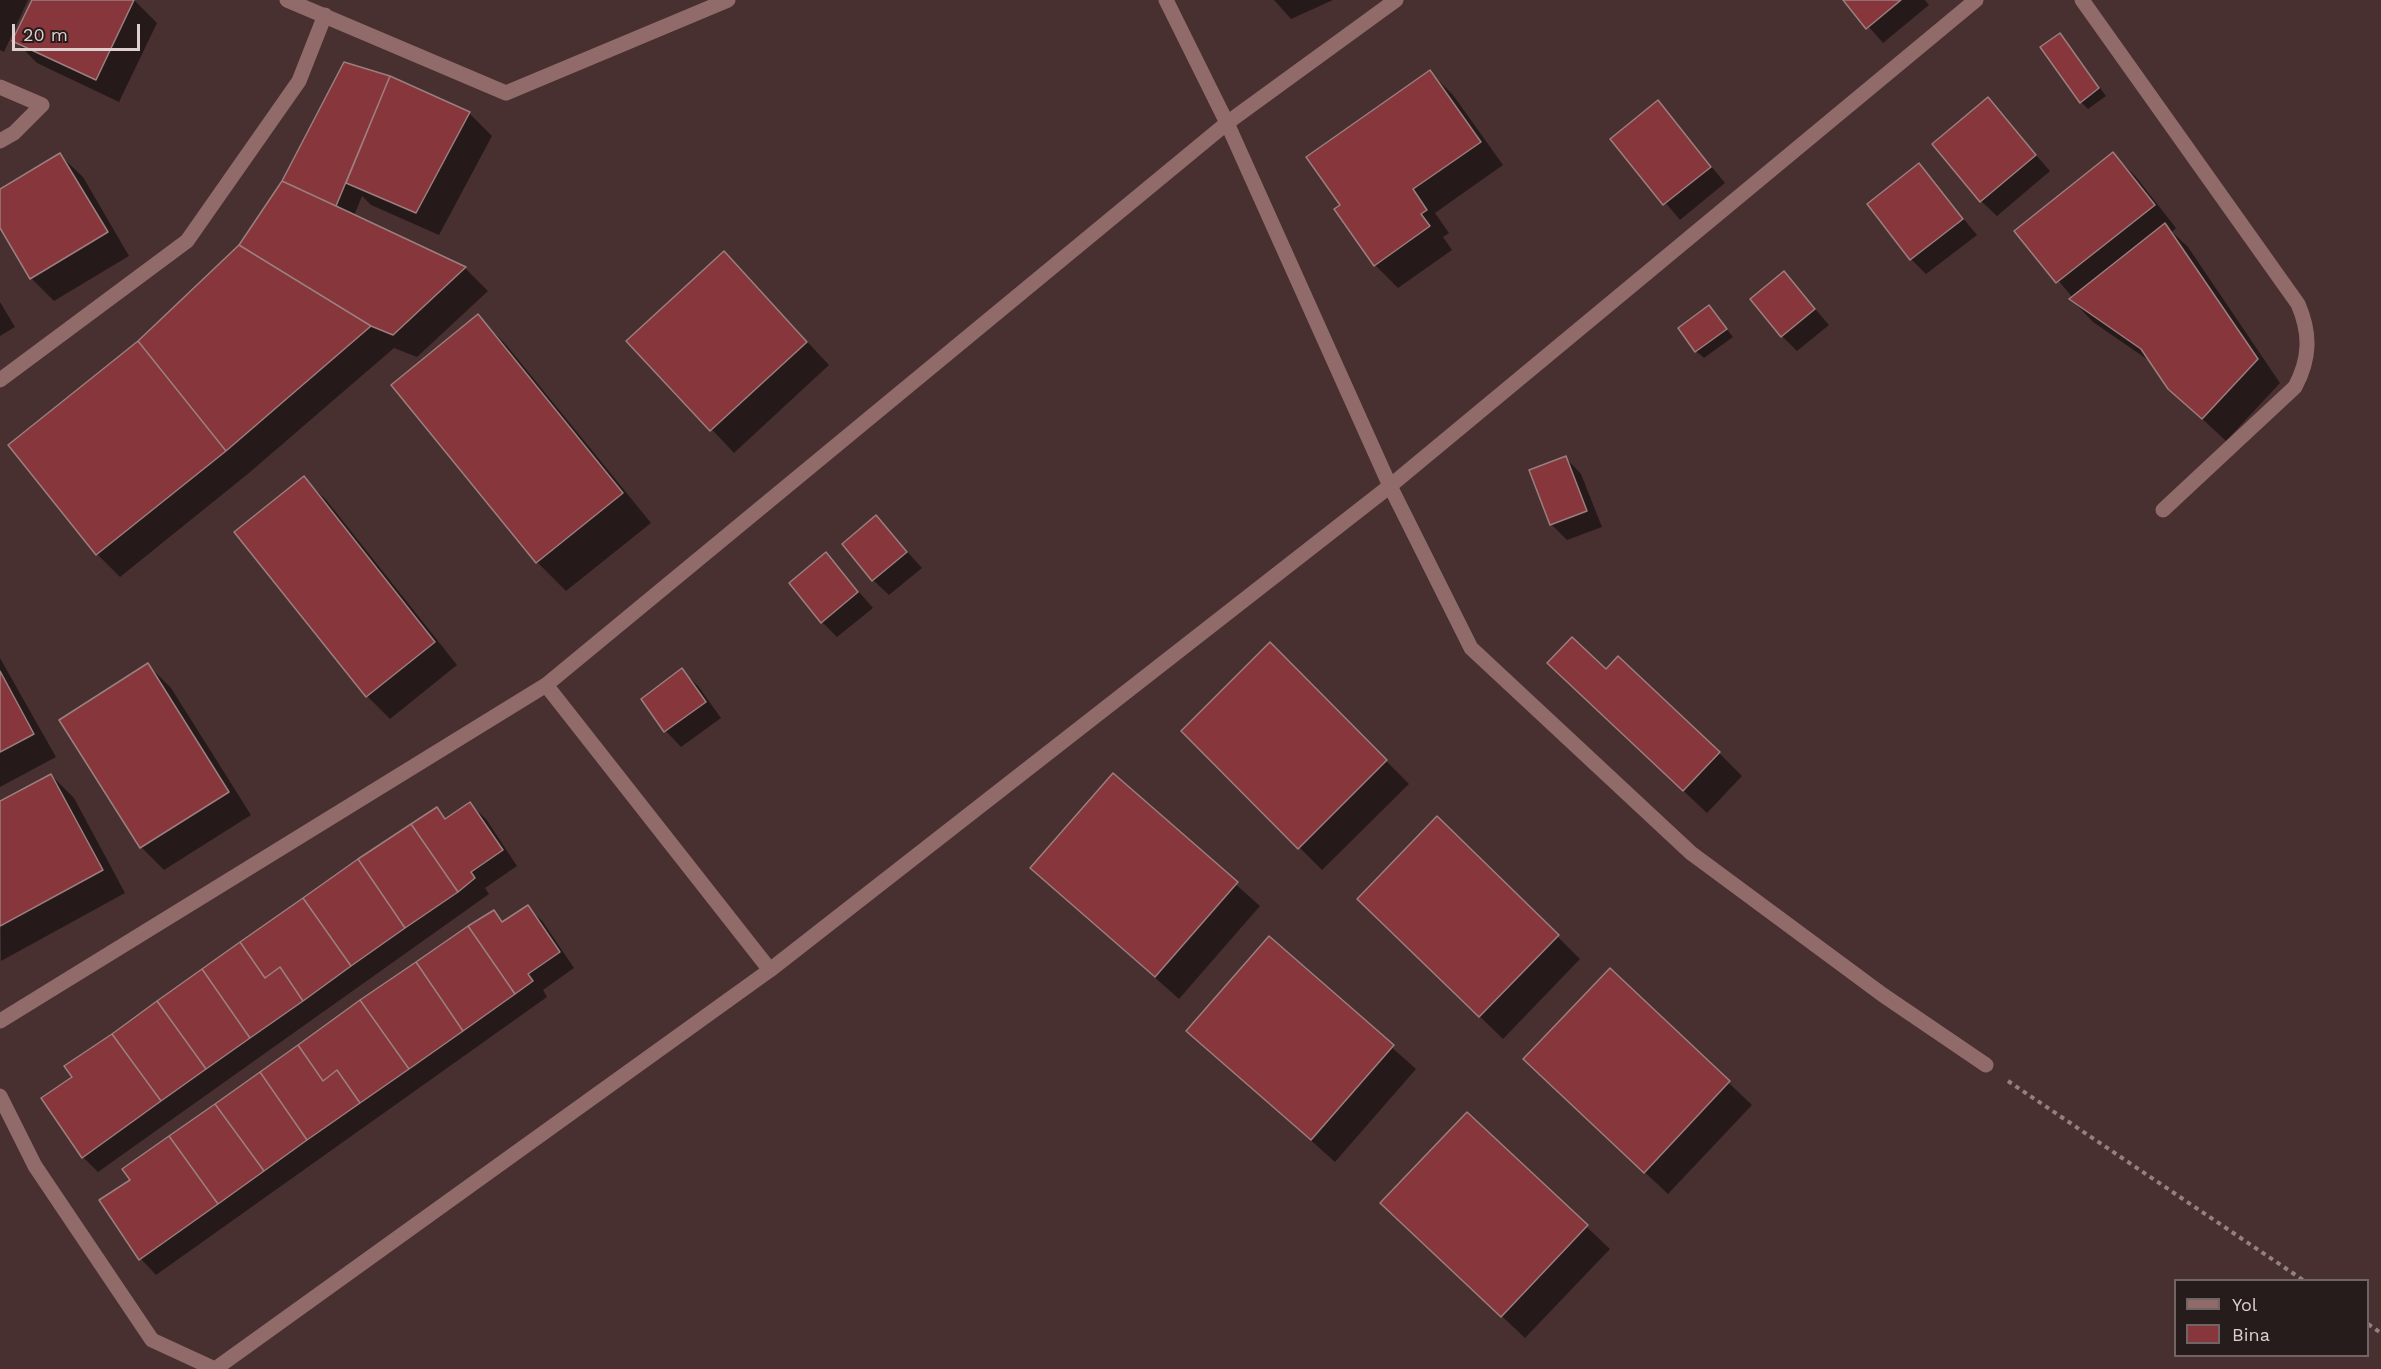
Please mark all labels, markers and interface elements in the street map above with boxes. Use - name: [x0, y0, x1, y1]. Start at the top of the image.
- scale bar: [15, 12, 142, 50]
- text: 20 m: [23, 24, 68, 45]
- legend: [2174, 1279, 2369, 1357]
- text: Yol: [2232, 1294, 2257, 1315]
- text: Bina: [2232, 1324, 2270, 1345]

